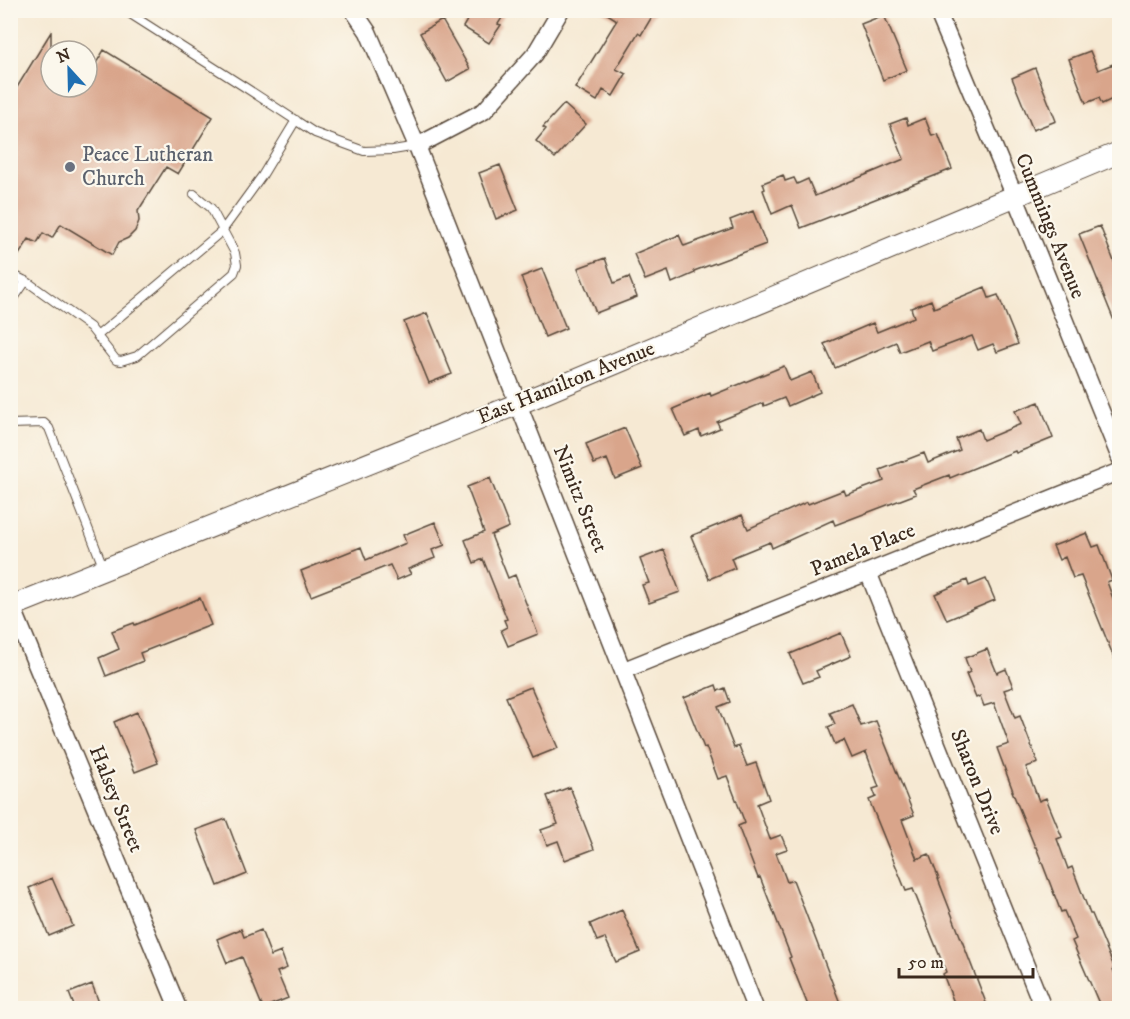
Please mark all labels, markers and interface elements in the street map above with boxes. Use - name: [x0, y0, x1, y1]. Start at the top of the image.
- north arrow: [39, 39, 99, 99]
- text: N: [54, 44, 74, 68]
- place label: Peace Lutheran Church: [82, 142, 213, 192]
- street label: Cummings Avenue: [1009, 150, 1091, 303]
- marker: Peace Lutheran Church: [63, 160, 77, 174]
- street label: East Hamilton Avenue: [474, 335, 659, 430]
- street label: Nimitz Street: [547, 442, 613, 557]
- street label: Pamela Place: [807, 517, 919, 583]
- street label: Sharon Drive: [944, 726, 1010, 839]
- street label: Halsey Street: [83, 742, 149, 856]
- scale bar: [899, 941, 1032, 979]
- text: 50 m: [908, 952, 944, 974]

